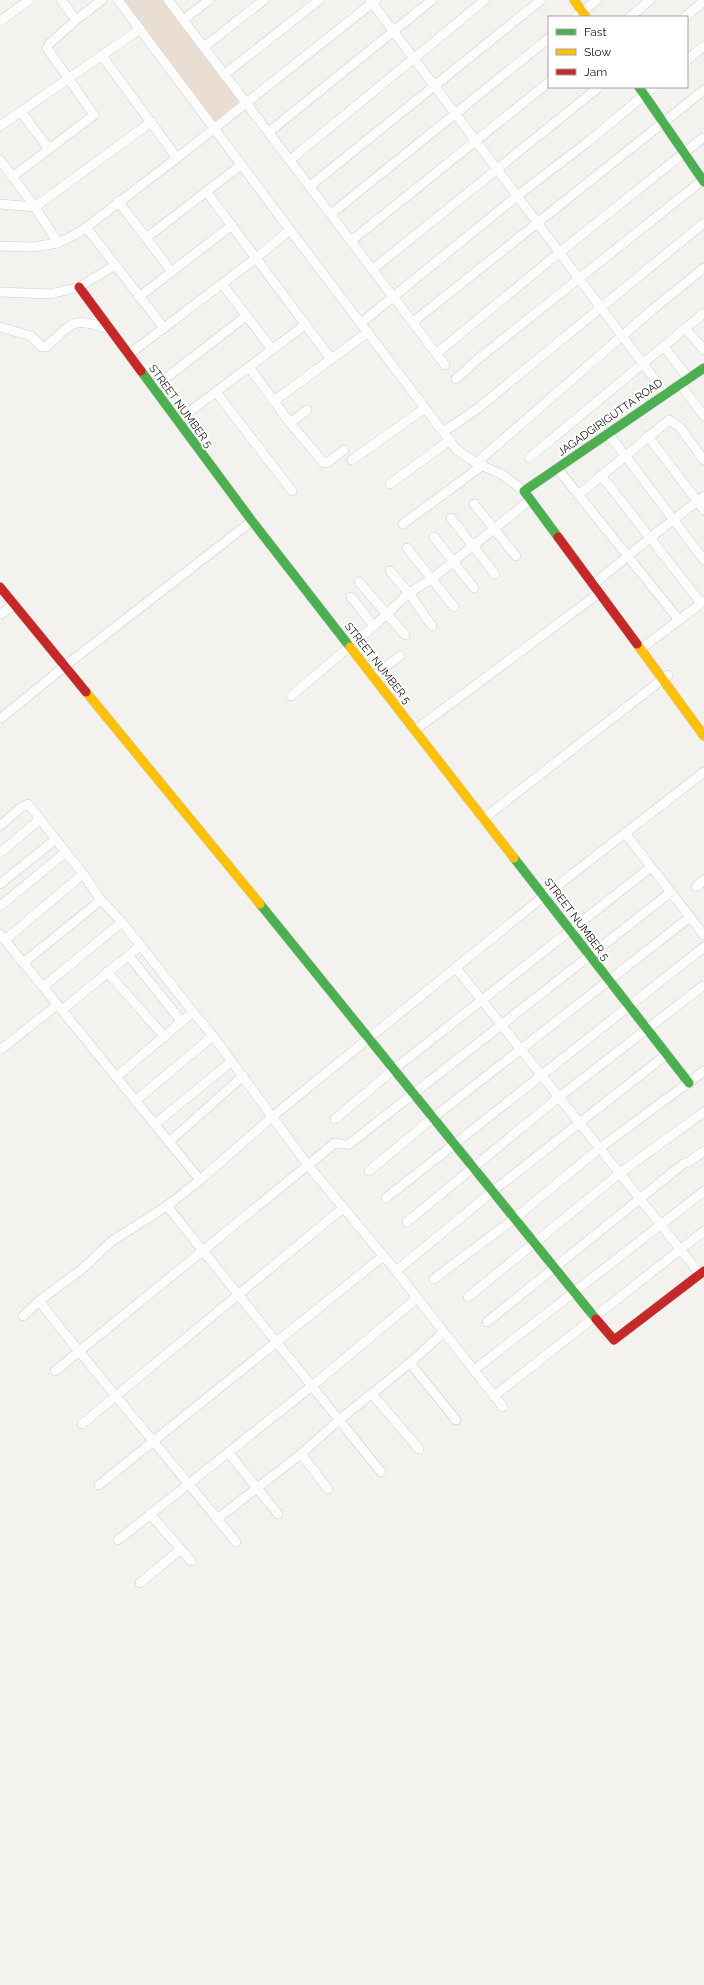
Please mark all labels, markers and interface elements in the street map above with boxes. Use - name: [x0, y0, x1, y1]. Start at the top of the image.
- legend: [548, 16, 688, 88]
- text: Fast: [584, 25, 607, 39]
- text: Slow: [584, 45, 611, 59]
- text: Jam: [584, 65, 607, 79]
- street label: STREET NUMBER 5: [146, 362, 215, 450]
- street label: JAGADGIRIGUTTA ROAD: [555, 376, 665, 459]
- street label: STREET NUMBER 5: [342, 620, 413, 707]
- street label: STREET NUMBER 5: [541, 876, 612, 963]

